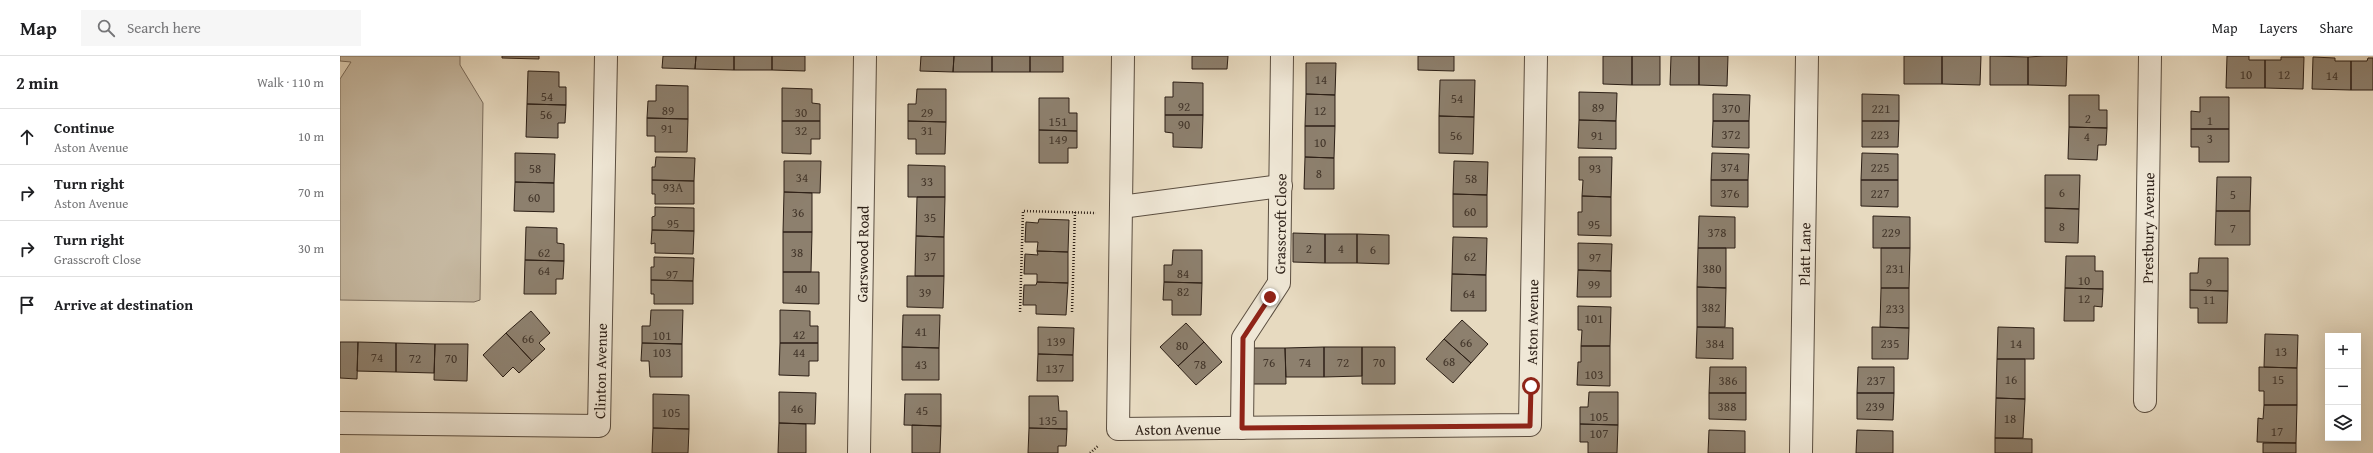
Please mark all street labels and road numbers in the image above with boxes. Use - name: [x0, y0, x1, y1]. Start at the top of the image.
- street label: Prestbury Avenue: [2136, 172, 2159, 284]
- street label: Grasscroft Close: [1269, 173, 1291, 274]
- street label: Garswood Road: [851, 206, 873, 302]
- street label: Platt Lane: [1793, 222, 1815, 286]
- street label: Aston Avenue: [1520, 279, 1543, 365]
- street label: Clinton Avenue: [589, 323, 611, 419]
- street label: Aston Avenue: [1135, 418, 1221, 439]

